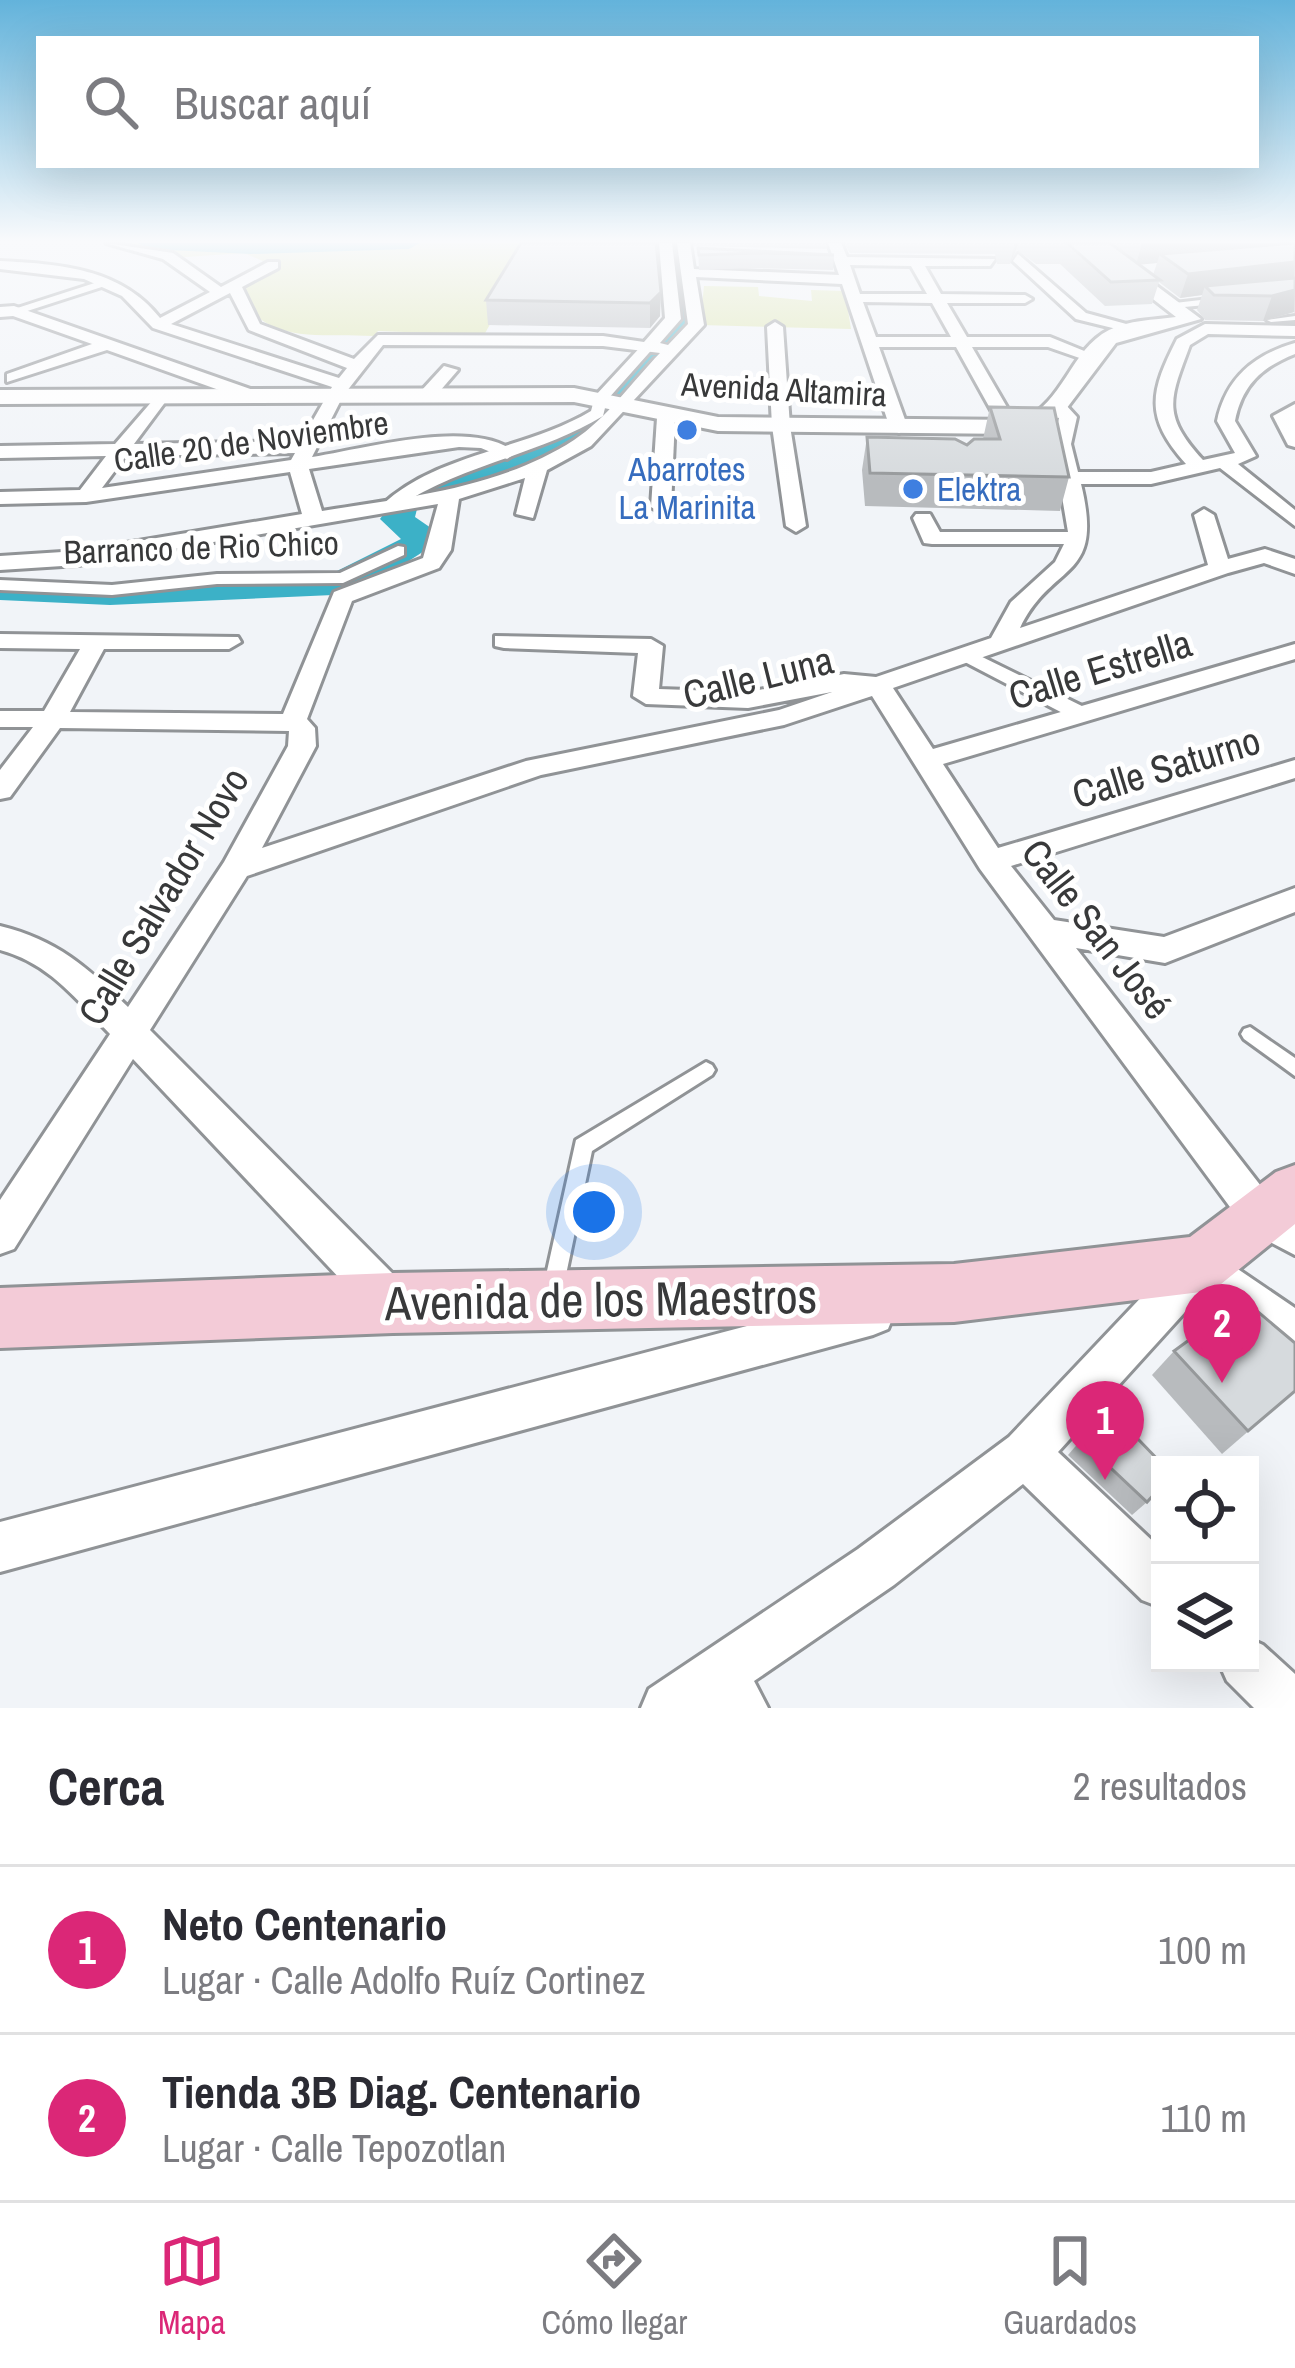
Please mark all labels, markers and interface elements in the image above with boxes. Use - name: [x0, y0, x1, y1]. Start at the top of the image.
- search box: [36, 36, 1259, 168]
- icon: search: [78, 69, 144, 135]
- text: Buscar aquí: [174, 72, 371, 133]
- street label: Avenida Altamira: [679, 362, 888, 416]
- street label: Calle 20 de Noviembre: [111, 400, 391, 482]
- marker: Abarrotes La Marinita: [674, 417, 700, 443]
- place label: Abarrotes La Marinita: [619, 447, 755, 529]
- place label: Elektra: [937, 467, 1021, 511]
- marker: Elektra: [900, 476, 926, 502]
- street label: Barranco de Rio Chico: [63, 520, 339, 574]
- street label: Calle Estrella: [1002, 617, 1198, 721]
- street label: Calle Luna: [678, 633, 839, 721]
- street label: Calle Saturno: [1066, 714, 1266, 820]
- street label: Calle Salvador Novo: [66, 758, 260, 1034]
- street label: Calle San José: [1010, 828, 1184, 1030]
- your location: [564, 1182, 624, 1242]
- street label: Avenida de los Maestros: [383, 1263, 818, 1335]
- pin: 2: [1183, 1284, 1261, 1383]
- pin: 1: [1066, 1381, 1144, 1480]
- map controls: [1151, 1456, 1259, 1672]
- button: locate: [1151, 1456, 1259, 1564]
- button: layers: [1151, 1564, 1259, 1672]
- text: Cerca: [48, 1752, 164, 1821]
- text: 2 resultados: [1073, 1760, 1247, 1812]
- text: Neto Centenario: [162, 1893, 447, 1954]
- text: 1: [78, 1924, 96, 1976]
- text: 100 m: [1158, 1924, 1247, 1976]
- text: Lugar · Calle Adolfo Ruíz Cortinez: [162, 1954, 646, 2006]
- text: Tienda 3B Diag. Centenario: [162, 2061, 641, 2122]
- text: 2: [78, 2092, 96, 2144]
- text: 110 m: [1160, 2092, 1247, 2144]
- text: Lugar · Calle Tepozotlan: [162, 2122, 506, 2174]
- tab: Mapa: [158, 2228, 226, 2344]
- tab: Cómo llegar: [541, 2228, 687, 2344]
- tab: Guardados: [1003, 2228, 1137, 2344]

